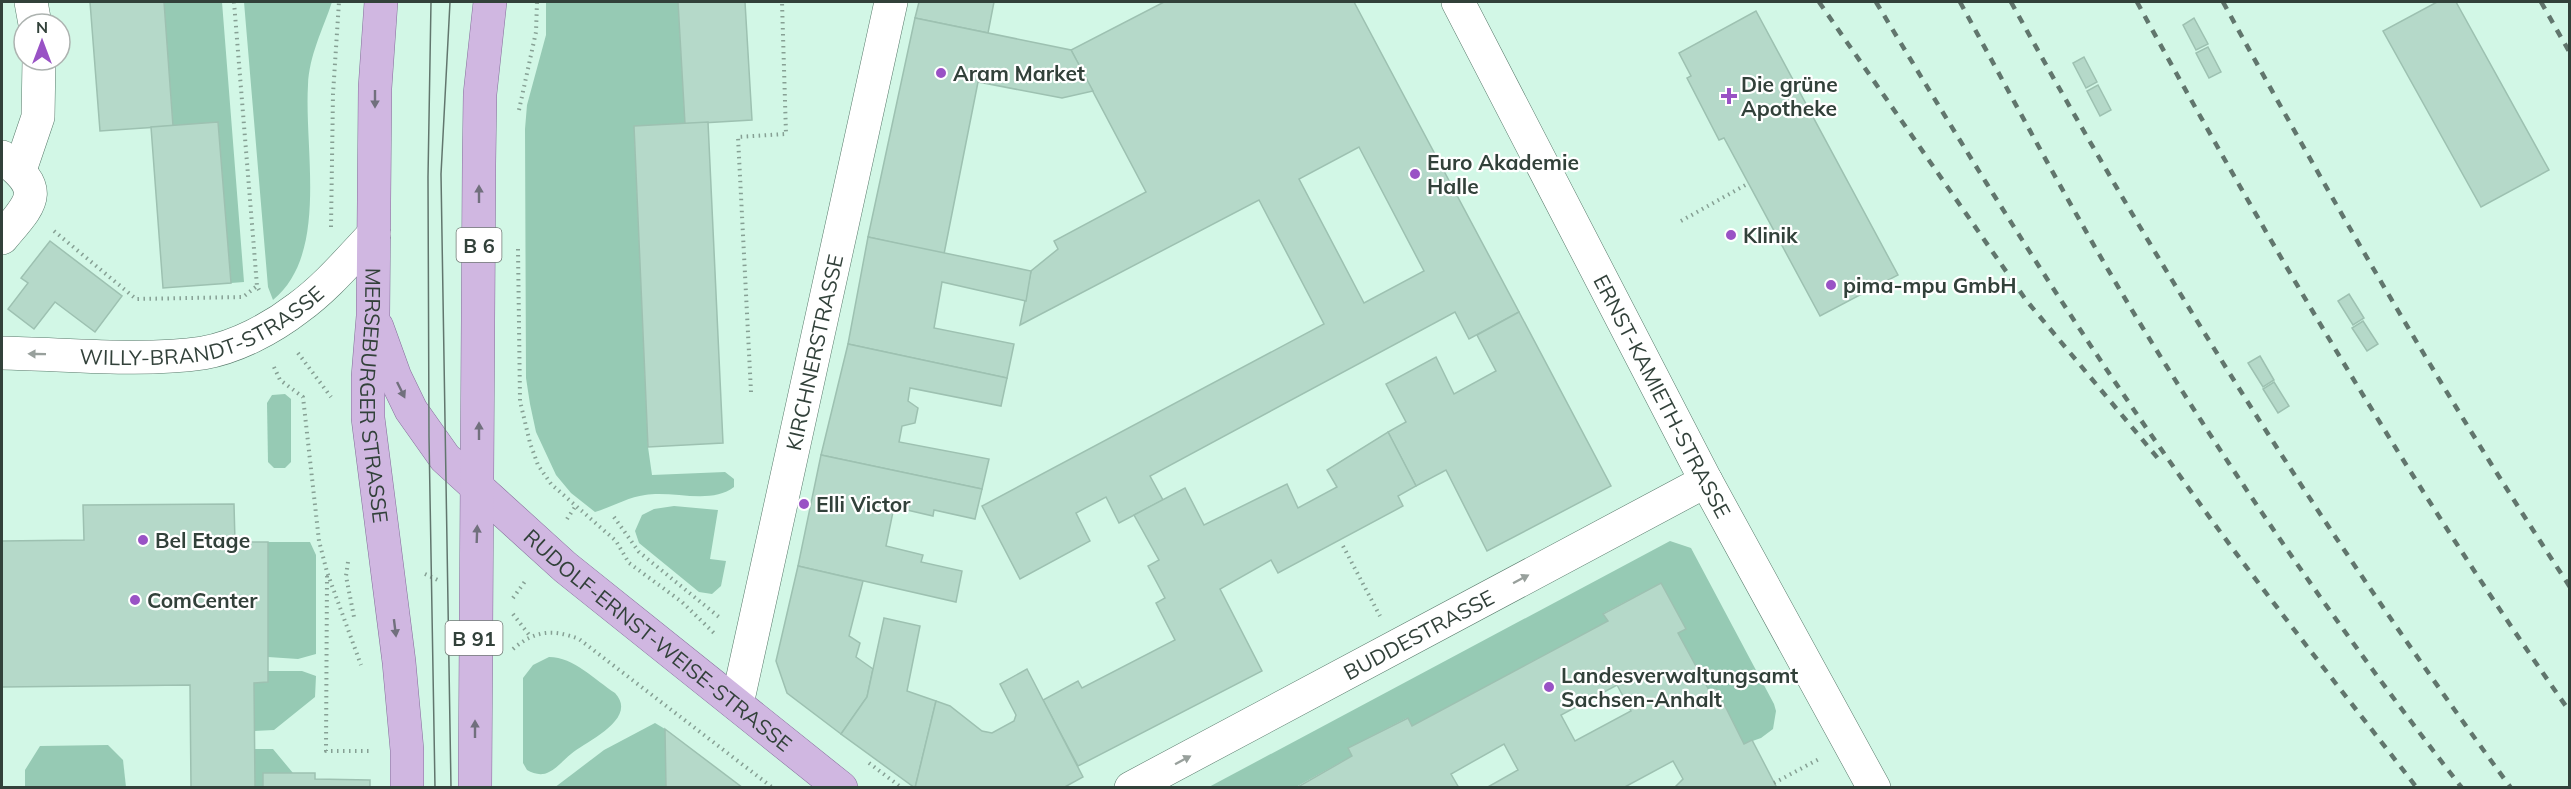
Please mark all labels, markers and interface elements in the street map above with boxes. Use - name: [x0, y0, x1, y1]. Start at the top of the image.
- north arrow: [12, 12, 72, 72]
- text: N: [36, 17, 48, 37]
- place label: Aram Market: [953, 60, 1085, 86]
- marker: Aram Market: [934, 66, 948, 80]
- place label: Die grüne Apotheke: [1741, 71, 1838, 121]
- marker: Die grüne Apotheke: [1722, 89, 1736, 103]
- one-way arrow: [370, 90, 380, 109]
- place label: Euro Akademie Halle: [1427, 149, 1579, 199]
- marker: Euro Akademie Halle: [1408, 167, 1422, 181]
- one-way arrow: [474, 184, 484, 203]
- place label: Klinik: [1743, 222, 1798, 248]
- road number: B 6: [456, 228, 502, 262]
- marker: Klinik: [1724, 228, 1738, 242]
- street label: KIRCHNERSTRASSE: [780, 252, 848, 453]
- street label: MERSEBURGER STRASSE: [355, 268, 394, 524]
- street label: ERNST-KAMIETH-STRASSE: [1588, 270, 1737, 522]
- place label: pima-mpu GmbH: [1843, 272, 2016, 298]
- marker: pima-mpu GmbH: [1824, 278, 1838, 292]
- street label: WILLY-BRANDT-STRASSE: [79, 280, 329, 370]
- one-way arrow: [28, 349, 47, 359]
- one-way arrow: [397, 381, 406, 398]
- one-way arrow: [474, 421, 484, 440]
- place label: Elli Victor: [816, 491, 911, 517]
- marker: Elli Victor: [797, 497, 811, 511]
- street label: RUDOLF-ERNST-WEISE-STRASSE: [519, 523, 797, 757]
- one-way arrow: [473, 525, 482, 544]
- place label: Bel Etage: [155, 527, 250, 553]
- marker: Bel Etage: [136, 533, 150, 547]
- one-way arrow: [1513, 574, 1530, 584]
- street label: BUDDESTRASSE: [1339, 584, 1498, 685]
- place label: ComCenter: [147, 587, 258, 613]
- marker: ComCenter: [128, 593, 142, 607]
- one-way arrow: [390, 619, 399, 638]
- road number: B 91: [446, 621, 502, 655]
- place label: Landesverwaltungsamt Sachsen-Anhalt: [1561, 662, 1798, 712]
- marker: Landesverwaltungsamt Sachsen-Anhalt: [1542, 680, 1556, 694]
- one-way arrow: [470, 720, 480, 739]
- one-way arrow: [1174, 755, 1191, 765]

